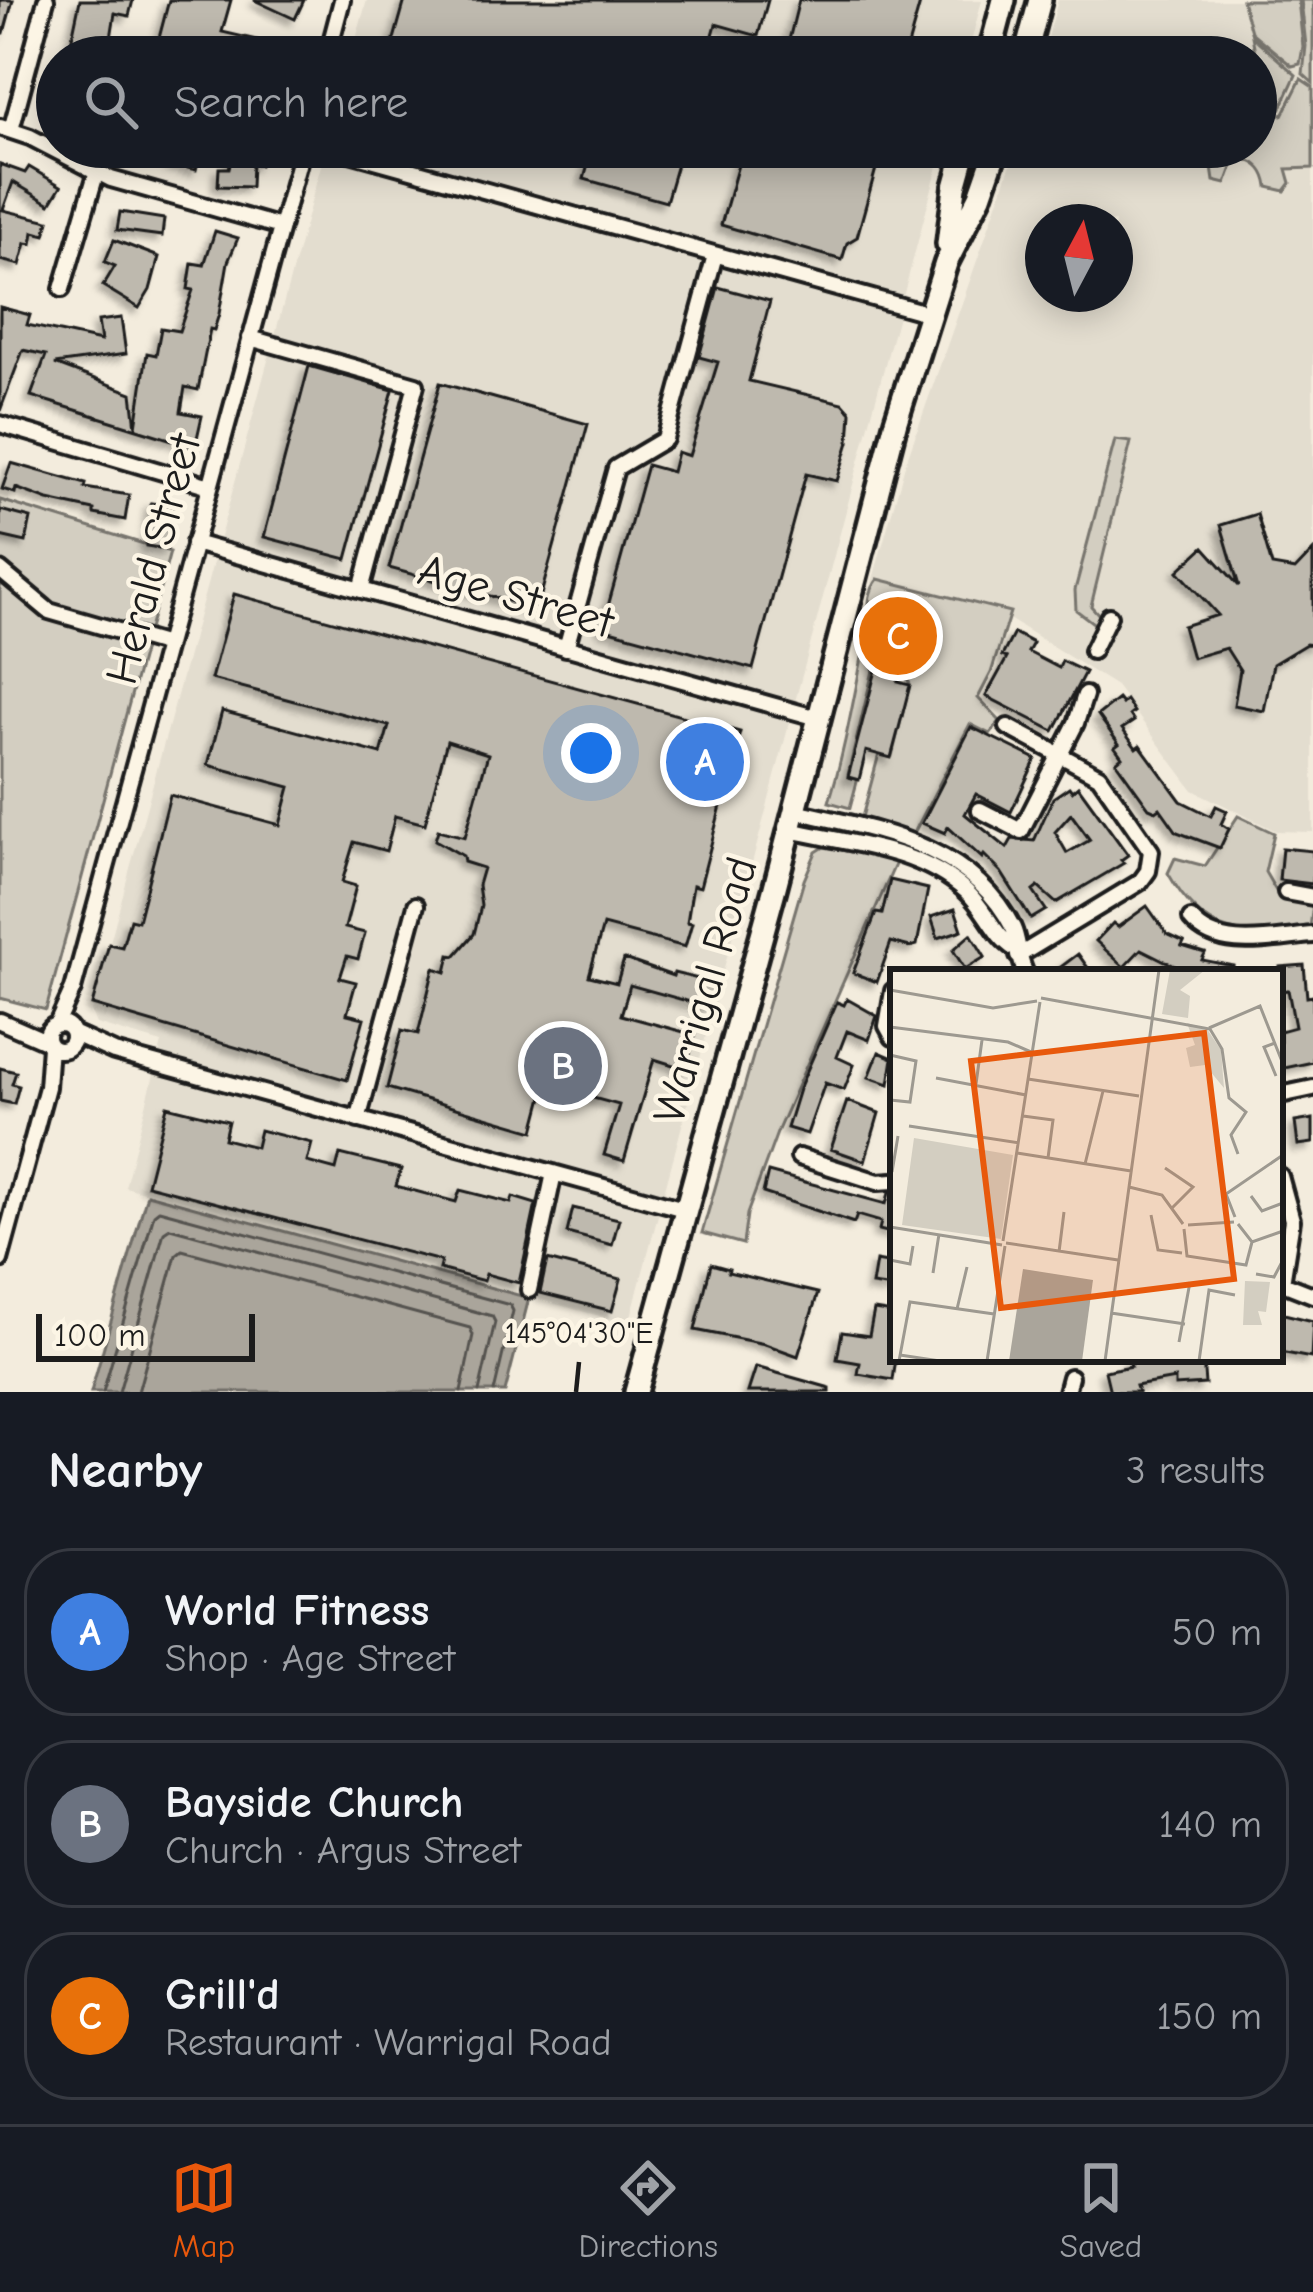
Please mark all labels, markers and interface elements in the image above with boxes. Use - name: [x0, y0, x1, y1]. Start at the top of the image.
- search box: [36, 36, 1277, 168]
- icon: search: [78, 69, 144, 135]
- text: Search here: [174, 76, 408, 128]
- north arrow: [1025, 204, 1133, 312]
- street label: Herald Street: [95, 427, 212, 690]
- street label: Age Street: [413, 543, 620, 649]
- pin: C: [859, 591, 937, 681]
- pin: A: [666, 717, 744, 807]
- your location: [561, 723, 621, 783]
- street label: Warrigal Road: [642, 851, 768, 1129]
- inset map: [890, 969, 1283, 1362]
- pin: B: [524, 1021, 602, 1111]
- scale bar: [36, 1308, 255, 1361]
- text: 100 m: [54, 1316, 146, 1354]
- text: 145°04'30"E: [505, 1316, 653, 1351]
- text: Nearby: [48, 1441, 202, 1500]
- text: 3 results: [1126, 1448, 1265, 1493]
- text: World Fitness: [165, 1584, 429, 1636]
- text: A: [79, 1610, 101, 1655]
- text: 50 m: [1172, 1610, 1262, 1655]
- text: Shop · Age Street: [165, 1636, 455, 1681]
- text: Bayside Church: [165, 1776, 463, 1828]
- text: B: [78, 1802, 102, 1847]
- text: 140 m: [1159, 1802, 1262, 1847]
- text: Church · Argus Street: [165, 1828, 521, 1873]
- text: Grill'd: [165, 1968, 280, 2020]
- text: C: [78, 1994, 102, 2039]
- text: 150 m: [1156, 1994, 1262, 2039]
- text: Restaurant · Warrigal Road: [165, 2020, 612, 2065]
- tab: Map: [171, 2155, 237, 2265]
- tab: Directions: [579, 2155, 718, 2265]
- tab: Saved: [1060, 2155, 1142, 2265]

